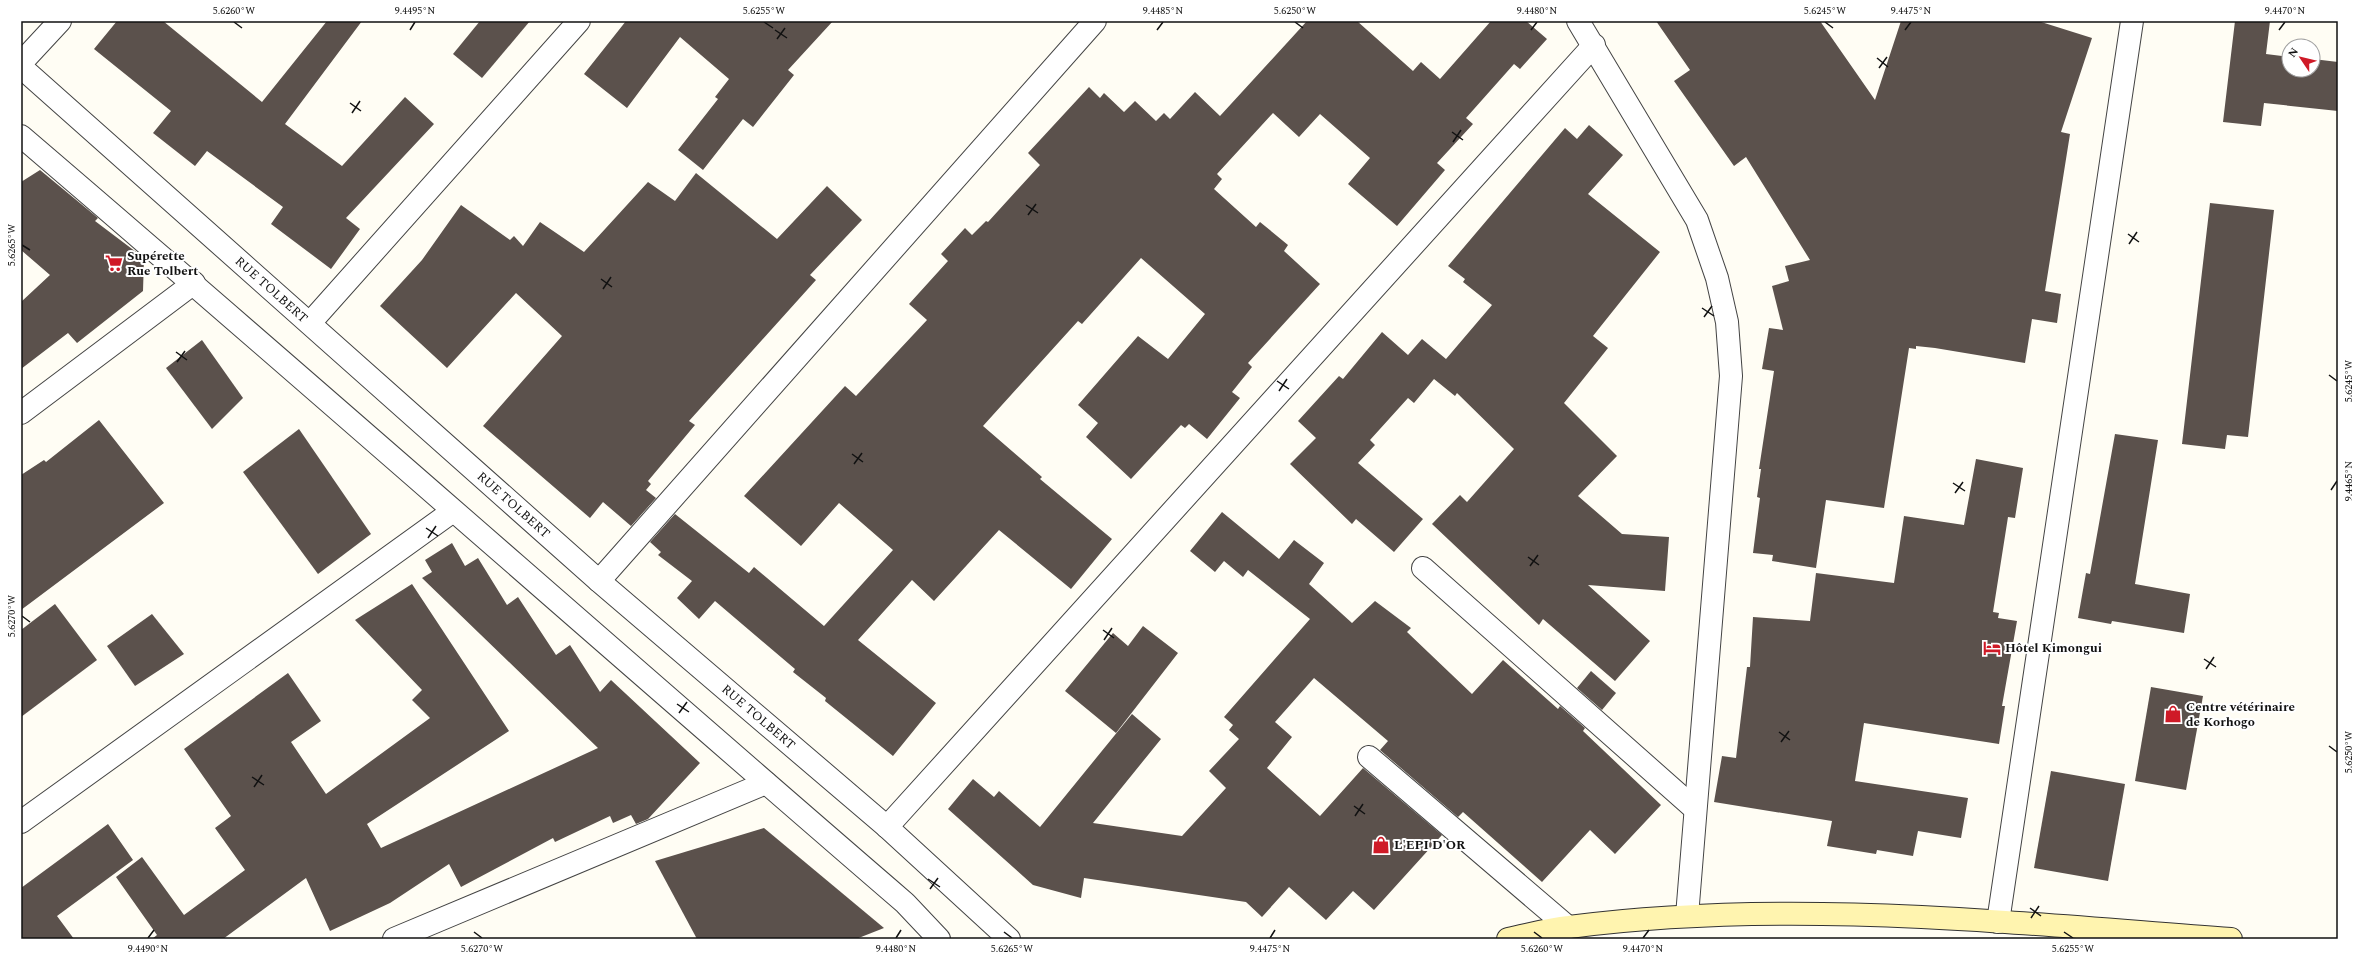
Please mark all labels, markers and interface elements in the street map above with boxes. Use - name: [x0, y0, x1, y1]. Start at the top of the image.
- text: 5.6260°W: [213, 3, 255, 19]
- text: 9.4495°N: [395, 3, 435, 19]
- text: 5.6255°W: [743, 3, 785, 19]
- text: 9.4485°N: [1143, 3, 1183, 19]
- text: 5.6250°W: [1274, 3, 1316, 19]
- text: 9.4480°N: [1517, 3, 1557, 19]
- text: 5.6245°W: [1804, 3, 1846, 19]
- text: 9.4475°N: [1891, 3, 1931, 19]
- text: 9.4470°N: [2265, 3, 2305, 19]
- north arrow: [2281, 38, 2321, 78]
- text: N: [2284, 44, 2303, 61]
- text: 5.6265°W: [4, 224, 20, 266]
- place label: Supérette Rue Tolbert: [127, 246, 198, 281]
- street label: RUE TOLBERT: [230, 251, 313, 328]
- supermarket icon: Supérette Rue Tolbert: [104, 253, 124, 273]
- text: 5.6245°W: [2341, 360, 2357, 402]
- text: 9.4465°N: [2341, 461, 2357, 501]
- street label: RUE TOLBERT: [472, 467, 555, 543]
- text: 5.6270°W: [4, 595, 20, 637]
- hotel icon: Hôtel Kimongui: [1982, 638, 2002, 658]
- place label: Hôtel Kimongui: [2005, 638, 2102, 658]
- street label: RUE TOLBERT: [717, 680, 800, 755]
- place label: Centre vétérinaire de Korhogo: [2186, 697, 2295, 732]
- shop icon: Centre vétérinaire de Korhogo: [2163, 704, 2183, 724]
- text: 5.6250°W: [2341, 731, 2357, 773]
- shop icon: L'EPI D'OR: [1371, 835, 1391, 855]
- place label: L'EPI D'OR: [1394, 835, 1466, 855]
- text: 9.4490°N: [128, 941, 168, 957]
- text: 5.6270°W: [461, 941, 503, 957]
- text: 9.4480°N: [876, 941, 916, 957]
- text: 5.6265°W: [991, 941, 1033, 957]
- text: 9.4475°N: [1250, 941, 1290, 957]
- text: 5.6260°W: [1521, 941, 1563, 957]
- text: 9.4470°N: [1623, 941, 1663, 957]
- text: 5.6255°W: [2052, 941, 2094, 957]

